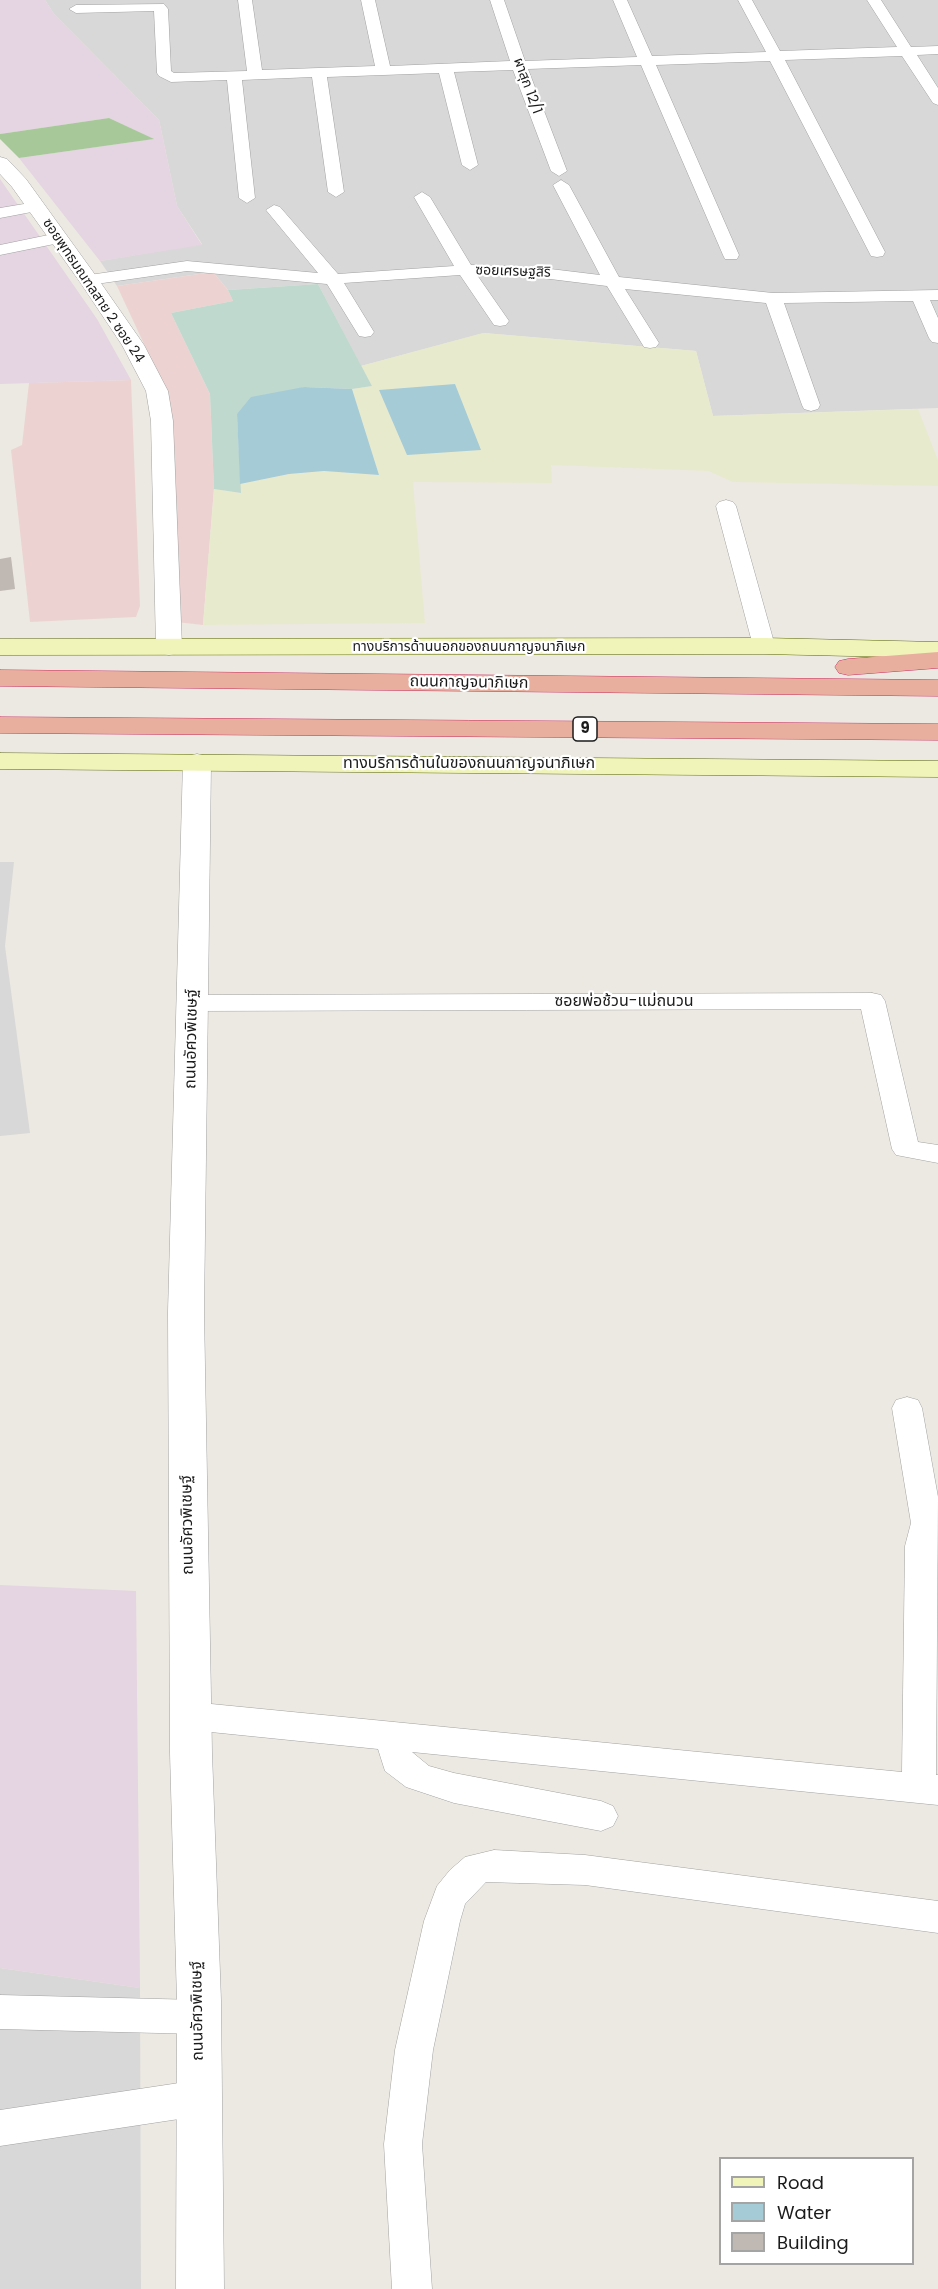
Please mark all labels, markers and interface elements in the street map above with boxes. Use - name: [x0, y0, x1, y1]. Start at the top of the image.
- street label: ผาสุก 12/1: [509, 56, 545, 116]
- street label: ซอยพุทธมณฑลสาย 2 ซอย 24: [38, 216, 148, 366]
- street label: ซอยเศรษฐสิริ: [475, 262, 551, 282]
- street label: ทางบริการด้านนอกของถนนกาญจนาภิเษก: [353, 639, 585, 655]
- street label: ถนนกาญจนาภิเษก: [409, 672, 529, 694]
- road number: 9: [573, 717, 597, 741]
- street label: ทางบริการด้านในของถนนกาญจนาภิเษก: [343, 754, 595, 774]
- street label: ถนนอัศวพิเชษฐ์: [182, 989, 202, 1089]
- street label: ซอยพ่อช้วน-แม่ถนวน: [554, 992, 694, 1012]
- street label: ถนนอัศวพิเชษฐ์: [178, 1475, 198, 1575]
- street label: ถนนอัศวพิเชษฐ์: [188, 1961, 208, 2061]
- legend: [719, 2157, 914, 2265]
- text: Road: [777, 2170, 824, 2195]
- text: Water: [777, 2200, 831, 2225]
- text: Building: [777, 2230, 849, 2255]

